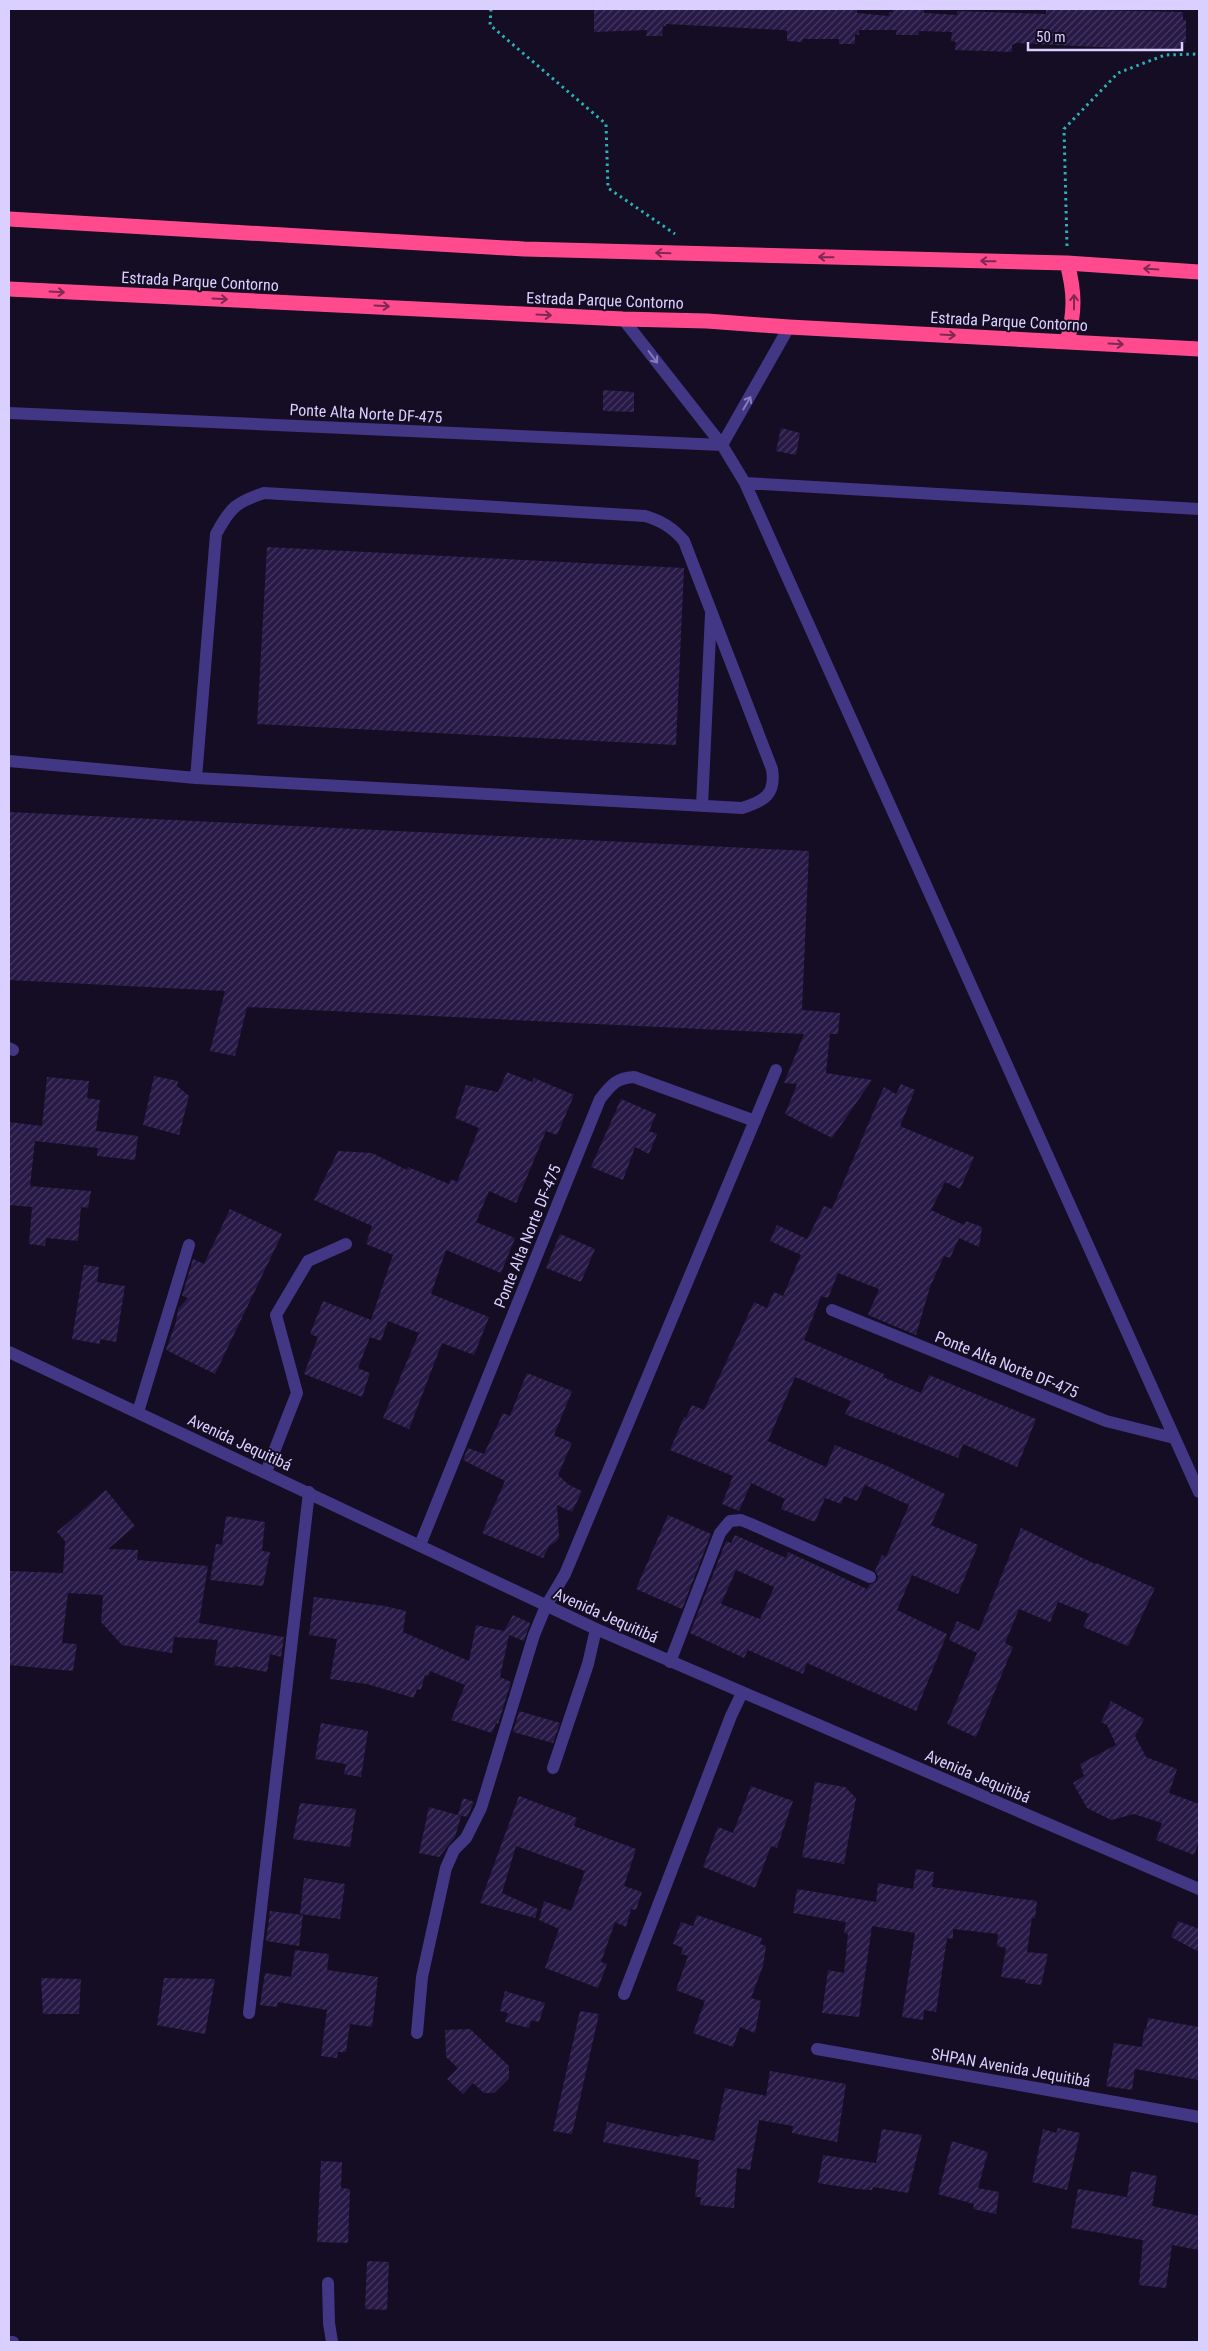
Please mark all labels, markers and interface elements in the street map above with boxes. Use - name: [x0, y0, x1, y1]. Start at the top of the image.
- scale bar: [1028, 20, 1182, 52]
- text: 50 m: [1036, 28, 1066, 46]
- one-way arrow: [656, 249, 672, 258]
- one-way arrow: [818, 253, 834, 262]
- one-way arrow: [981, 256, 997, 266]
- one-way arrow: [1143, 264, 1159, 273]
- street label: Estrada Parque Contorno: [121, 268, 279, 295]
- one-way arrow: [49, 287, 65, 296]
- street label: Estrada Parque Contorno: [526, 288, 684, 313]
- one-way arrow: [211, 294, 227, 304]
- one-way arrow: [1069, 294, 1079, 310]
- one-way arrow: [374, 302, 390, 311]
- street label: Estrada Parque Contorno: [930, 308, 1088, 335]
- one-way arrow: [536, 310, 552, 320]
- one-way arrow: [940, 331, 956, 340]
- one-way arrow: [1108, 340, 1124, 349]
- one-way arrow: [648, 350, 658, 364]
- one-way arrow: [742, 396, 752, 411]
- street label: Ponte Alta Norte DF-475: [289, 400, 443, 427]
- street label: Ponte Alta Norte DF-475: [490, 1162, 565, 1311]
- street label: Ponte Alta Norte DF-475: [932, 1327, 1081, 1402]
- street label: Avenida Jequitibá: [185, 1410, 295, 1475]
- street label: Avenida Jequitibá: [551, 1584, 661, 1647]
- street label: Avenida Jequitibá: [922, 1746, 1033, 1807]
- street label: SHPAN Avenida Jequitibá: [930, 2044, 1092, 2091]

